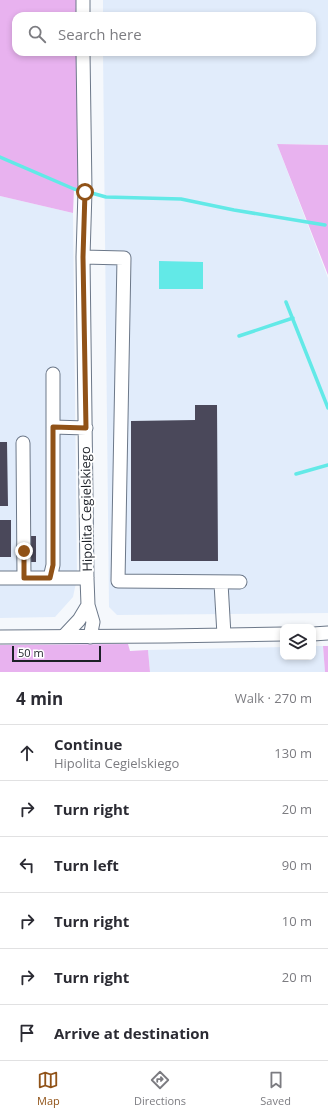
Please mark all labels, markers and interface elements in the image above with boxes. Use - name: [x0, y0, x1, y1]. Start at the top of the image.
- search box: [12, 12, 316, 56]
- icon: search: [26, 23, 48, 45]
- text: Search here: [58, 24, 142, 44]
- route start: [76, 183, 94, 201]
- street label: Hipolita Cegielskiego: [76, 446, 96, 572]
- route end: [15, 542, 33, 560]
- map controls: [280, 624, 316, 660]
- button: layers: [280, 624, 316, 660]
- scale bar: [12, 644, 101, 663]
- text: 50 m: [18, 645, 44, 660]
- text: 4 min: [16, 687, 63, 710]
- text: Walk · 270 m: [235, 689, 312, 707]
- text: Continue: [54, 734, 122, 754]
- icon: ahead: [16, 742, 38, 764]
- text: 130 m: [274, 744, 312, 762]
- text: Hipolita Cegielskiego: [54, 754, 179, 772]
- icon: right: [16, 798, 38, 820]
- text: Turn right: [54, 799, 129, 819]
- text: 20 m: [282, 800, 312, 818]
- icon: left: [16, 854, 38, 876]
- text: Turn left: [54, 855, 119, 875]
- text: 90 m: [282, 856, 312, 874]
- icon: right: [16, 910, 38, 932]
- text: Turn right: [54, 911, 129, 931]
- text: 10 m: [282, 912, 312, 930]
- icon: right: [16, 966, 38, 988]
- text: Turn right: [54, 967, 129, 987]
- text: 20 m: [282, 968, 312, 986]
- icon: arrive: [16, 1022, 38, 1044]
- text: Arrive at destination: [54, 1023, 209, 1043]
- tab: Map: [37, 1069, 60, 1108]
- tab: Directions: [134, 1069, 186, 1108]
- tab: Saved: [260, 1069, 291, 1108]

